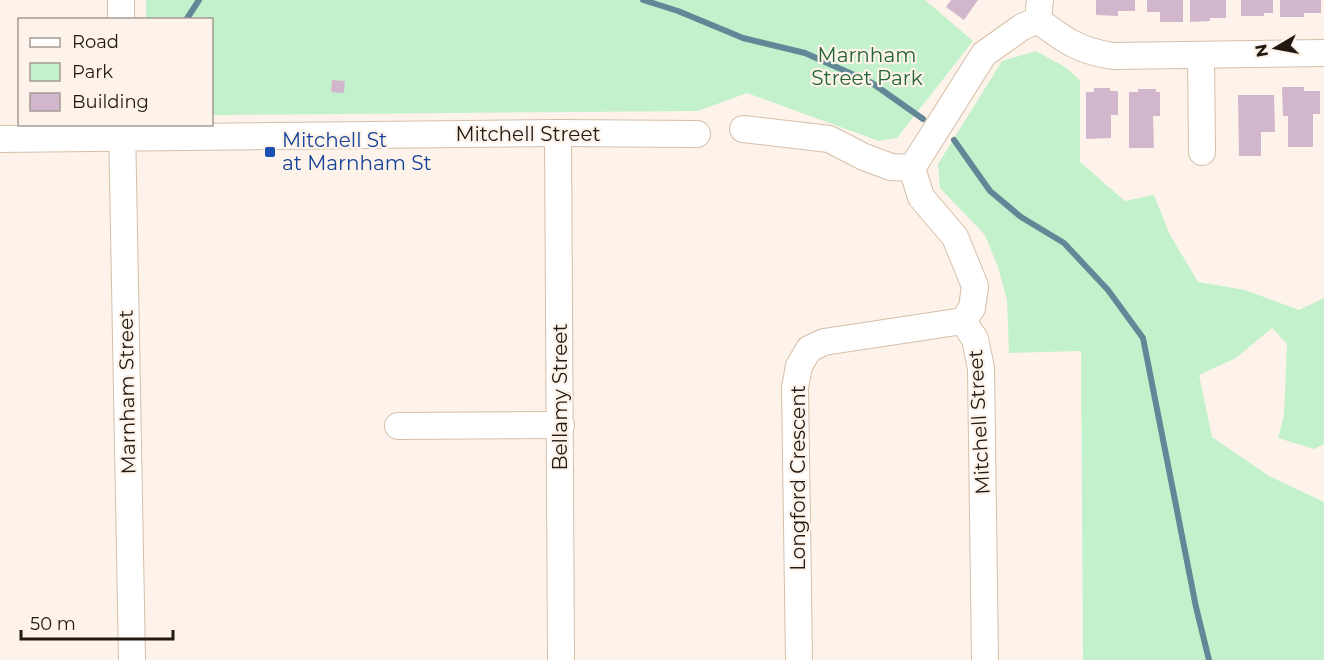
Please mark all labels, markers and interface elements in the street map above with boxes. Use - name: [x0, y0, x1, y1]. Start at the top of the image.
- legend: [18, 18, 213, 126]
- north arrow: [1246, 18, 1306, 78]
- text: Road: [72, 31, 119, 53]
- text: N: [1251, 42, 1272, 59]
- park label: Marnham Street Park: [811, 43, 923, 90]
- text: Park: [72, 61, 113, 83]
- text: Building: [72, 91, 149, 113]
- street label: Mitchell Street: [455, 122, 601, 146]
- place label: Mitchell St at Marnham St: [282, 128, 432, 175]
- marker: Mitchell St at Marnham St: [263, 145, 277, 159]
- street label: Marnham Street: [114, 310, 140, 474]
- street label: Bellamy Street: [548, 323, 572, 471]
- street label: Mitchell Street: [963, 349, 995, 495]
- street label: Longford Crescent: [786, 385, 810, 571]
- scale bar: [21, 603, 172, 641]
- text: 50 m: [30, 613, 76, 635]

